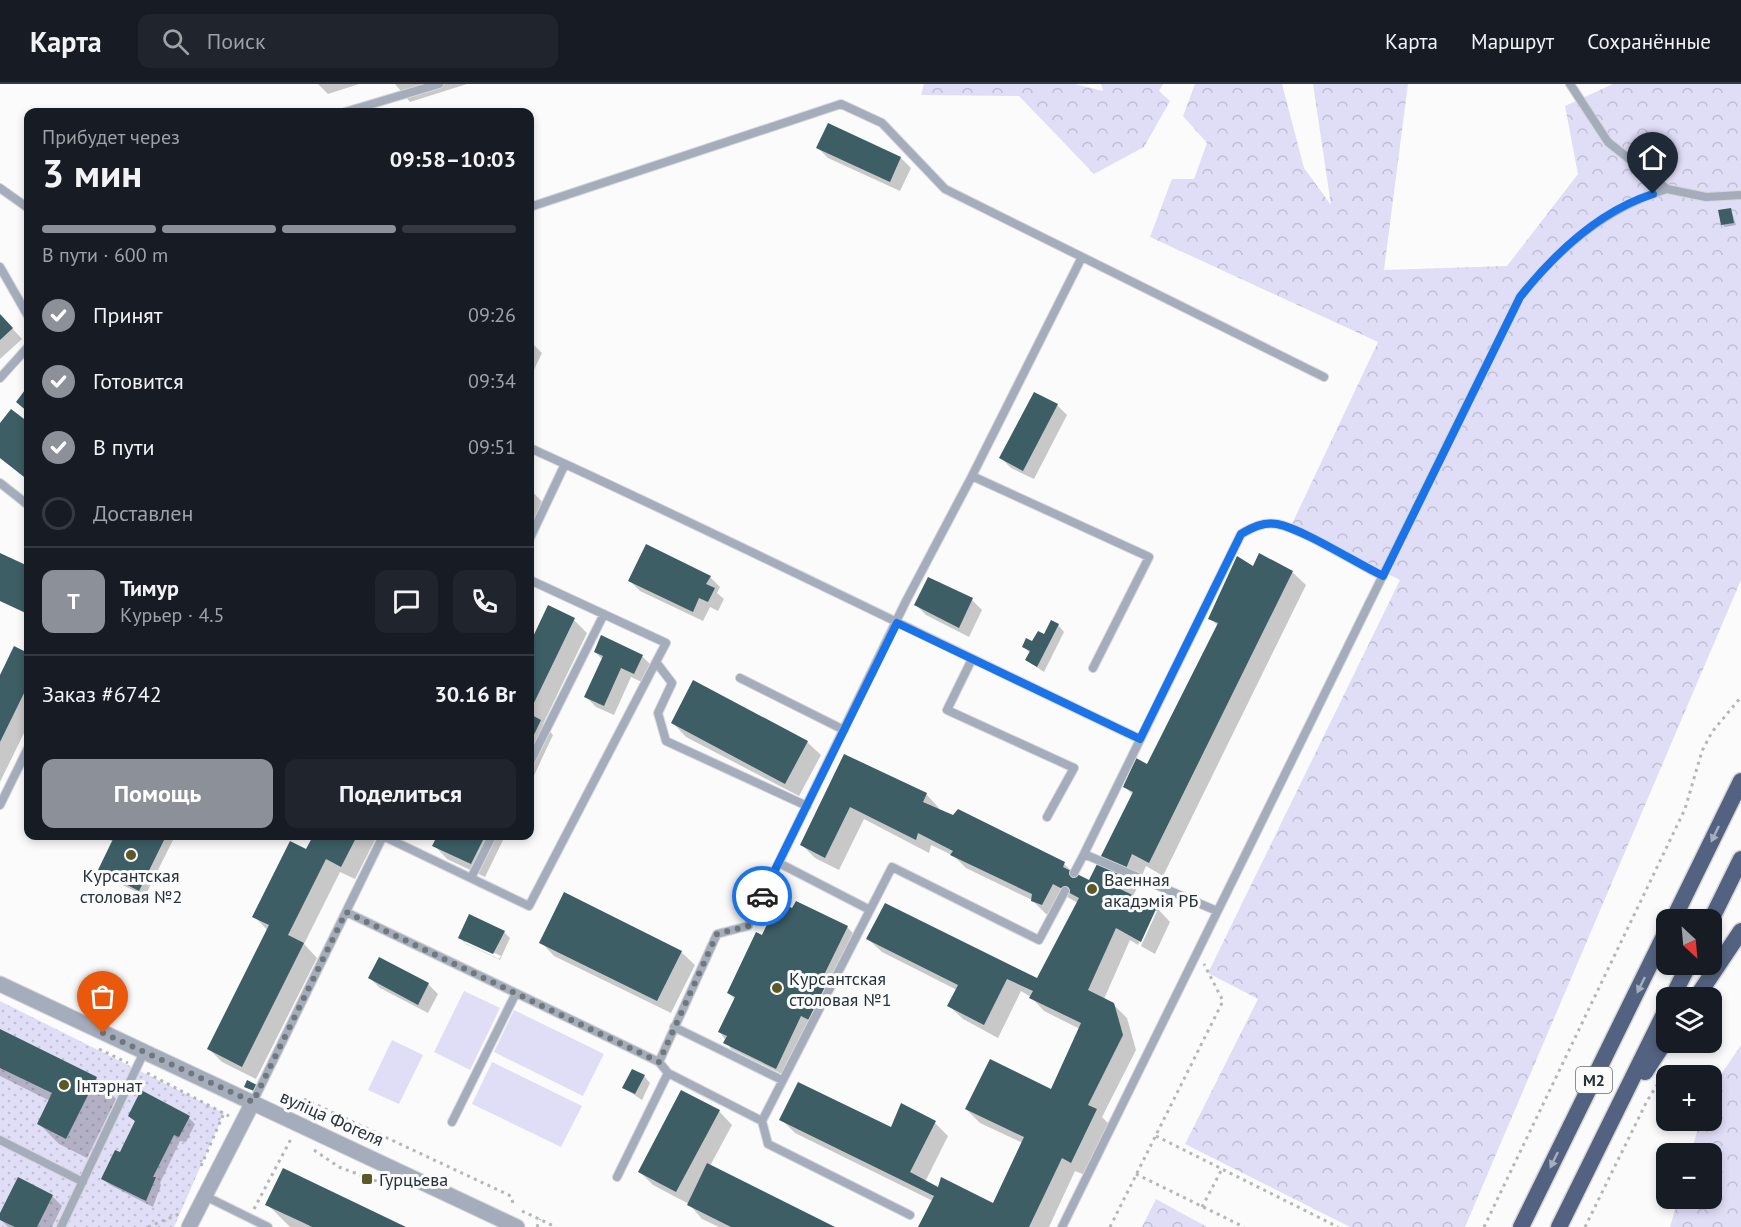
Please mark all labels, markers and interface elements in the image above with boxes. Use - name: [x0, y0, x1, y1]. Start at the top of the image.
- search box: [138, 14, 558, 68]
- text: Карта: [30, 23, 102, 60]
- icon: search: [159, 25, 192, 58]
- text: Поиск: [207, 27, 266, 55]
- text: Карта: [1385, 28, 1438, 55]
- text: Маршрут: [1471, 28, 1554, 55]
- text: Сохранённые: [1587, 28, 1711, 55]
- text: Прибудет через: [42, 124, 180, 150]
- pin: [1627, 132, 1678, 194]
- icon: home: [1636, 141, 1669, 174]
- text: 09:58–10:03: [390, 145, 516, 173]
- text: 3 мин: [42, 147, 142, 198]
- text: В пути · 600 m: [42, 242, 168, 268]
- icon: check: [42, 299, 75, 332]
- text: Принят: [93, 301, 163, 329]
- text: 09:26: [468, 302, 516, 328]
- icon: check: [42, 365, 75, 398]
- text: Готовится: [93, 367, 184, 395]
- text: 09:34: [468, 368, 516, 394]
- icon: check: [42, 431, 75, 464]
- text: В пути: [93, 433, 155, 461]
- text: 09:51: [468, 434, 516, 460]
- text: Доставлен: [93, 499, 193, 527]
- button: chat: [375, 570, 438, 633]
- button: phone: [453, 570, 516, 633]
- text: Тимур: [120, 574, 179, 602]
- text: Т: [67, 587, 80, 615]
- text: Курьер · 4.5: [120, 602, 224, 628]
- text: Заказ #6742: [42, 680, 162, 708]
- text: 30.16 Br: [434, 680, 516, 708]
- button: Помощь: [42, 759, 273, 828]
- button: Поделиться: [285, 759, 516, 828]
- one-way arrow: [1710, 825, 1720, 842]
- marker: Курсантская столовая №2: [124, 848, 138, 862]
- place label: Курсантская столовая №2: [80, 864, 182, 908]
- courier: [732, 866, 792, 926]
- place label: Ваенная акадэмія РБ: [1104, 868, 1198, 912]
- icon: car: [746, 880, 779, 913]
- marker: Ваенная акадэмія РБ: [1085, 882, 1099, 896]
- north arrow: [1656, 909, 1722, 975]
- map controls: [1656, 909, 1722, 1209]
- place label: Курсантская столовая №1: [789, 967, 891, 1011]
- pin: [77, 971, 128, 1033]
- one-way arrow: [1636, 976, 1645, 993]
- icon: bag: [86, 980, 119, 1013]
- marker: Курсантская столовая №1: [770, 981, 784, 995]
- button: layers: [1656, 987, 1722, 1053]
- button: +: [1656, 1065, 1722, 1131]
- road number: М2: [1576, 1067, 1612, 1093]
- place label: Інтэрнат: [76, 1074, 143, 1097]
- marker: Інтэрнат: [57, 1078, 71, 1092]
- street label: вуліца Фогеля: [277, 1085, 387, 1151]
- button: −: [1656, 1143, 1722, 1209]
- one-way arrow: [1550, 1151, 1559, 1168]
- place label: Гурцьева: [379, 1168, 448, 1191]
- marker: Гурцьева: [360, 1172, 374, 1186]

